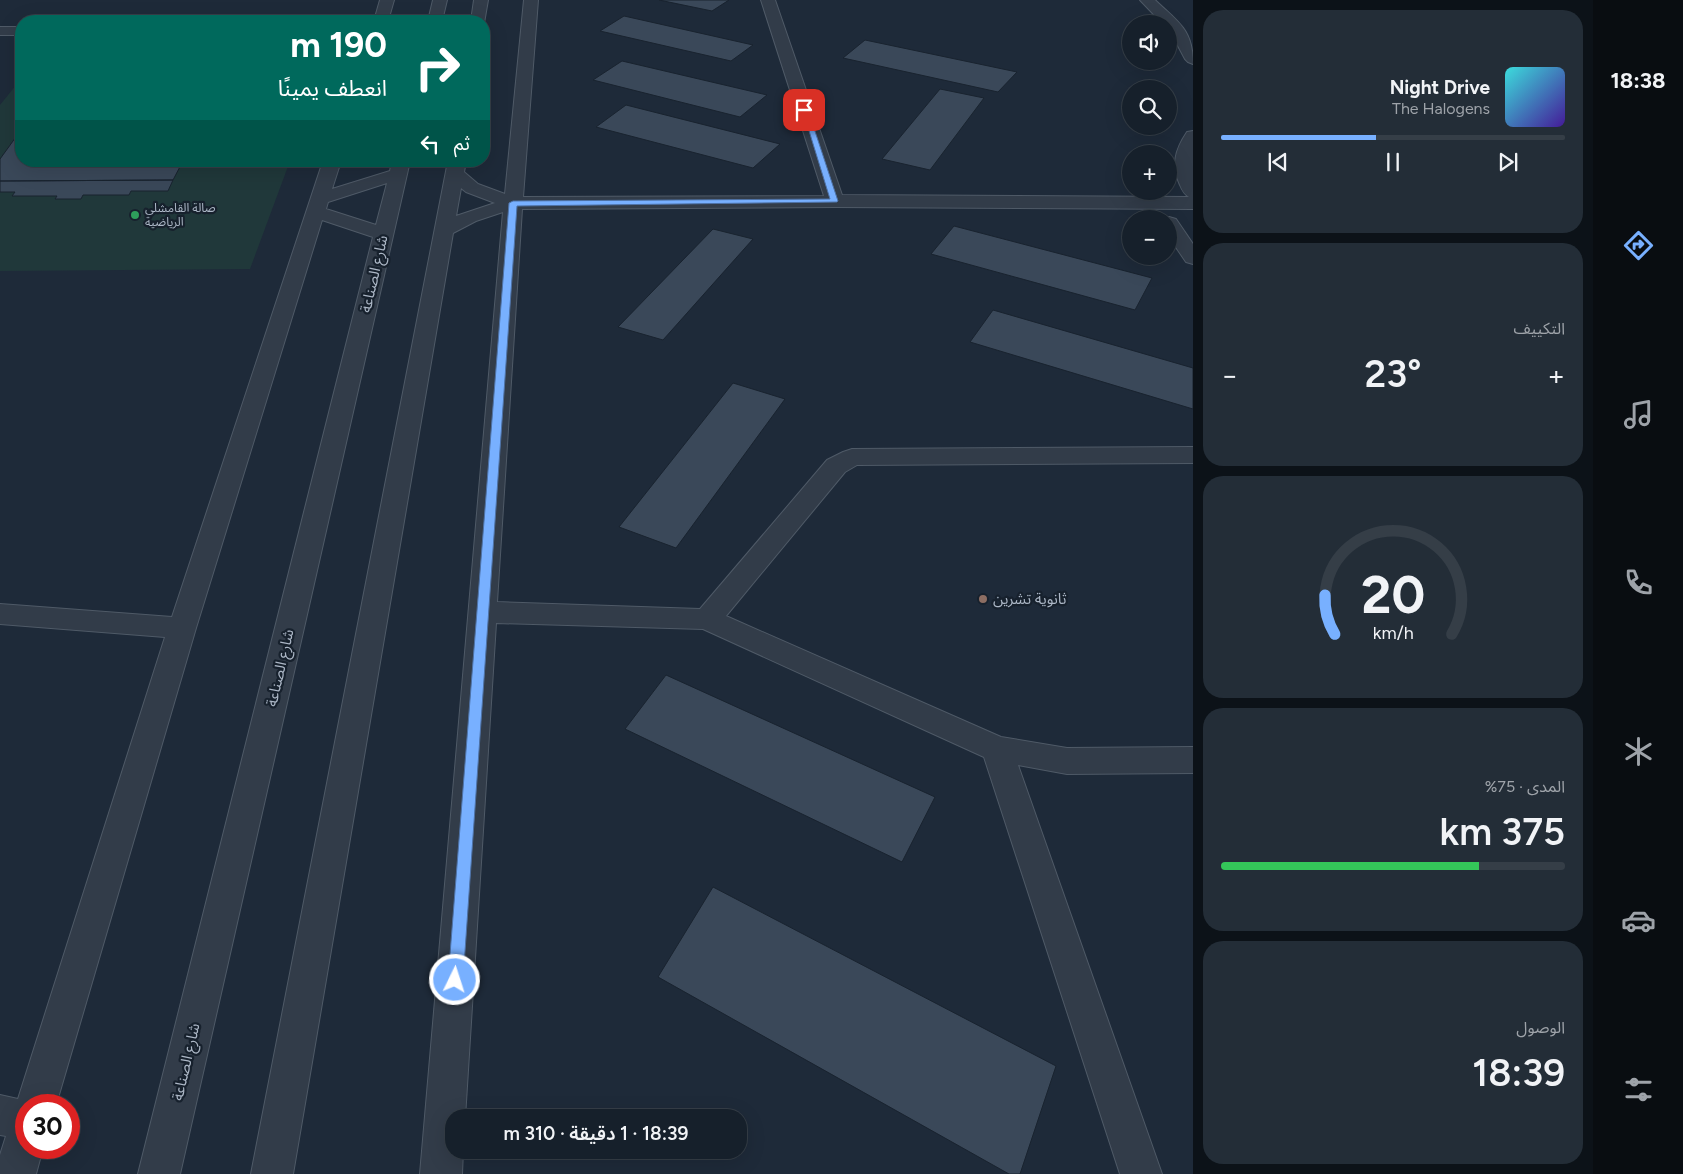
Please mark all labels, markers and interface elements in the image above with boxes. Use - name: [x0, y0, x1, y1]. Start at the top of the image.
- map controls: [1122, 15, 1177, 265]
- button: sound: [1122, 15, 1177, 70]
- text: 190 m: [290, 24, 387, 66]
- icon: right: [405, 35, 470, 100]
- text: 18:38: [1610, 67, 1666, 94]
- text: انعطف يمينًا: [278, 75, 387, 102]
- text: Night Drive: [1390, 76, 1490, 99]
- button: search: [1122, 80, 1177, 135]
- pin: [783, 89, 825, 131]
- icon: arrive: [790, 96, 818, 124]
- text: The Halogens: [1392, 99, 1490, 118]
- icon: left: [416, 130, 444, 158]
- text: ثم: [454, 132, 470, 155]
- button: +: [1122, 145, 1177, 200]
- icon: previous: [1264, 148, 1292, 176]
- icon: pause: [1379, 148, 1407, 176]
- icon: next: [1494, 148, 1522, 176]
- place label: صالة القامشلي الرياضية: [145, 201, 216, 229]
- marker: صالة القامشلي الرياضية: [129, 209, 141, 221]
- button: −: [1122, 210, 1177, 265]
- icon: directions: [1621, 228, 1656, 263]
- street label: شارع الصناعة: [356, 233, 395, 315]
- text: التكييف: [1513, 319, 1565, 338]
- text: 23°: [1365, 351, 1421, 397]
- text: −: [1221, 358, 1238, 392]
- text: +: [1548, 358, 1565, 392]
- icon: music: [1621, 397, 1656, 432]
- text: 20: [1361, 564, 1425, 626]
- icon: phone: [1621, 565, 1656, 600]
- place label: ثانوية تشرين: [993, 590, 1067, 608]
- marker: ثانوية تشرين: [977, 593, 989, 605]
- text: km/h: [1373, 622, 1413, 643]
- street label: شارع الصناعة: [262, 627, 301, 709]
- icon: climate: [1621, 734, 1656, 769]
- text: المدى · 75%: [1485, 777, 1565, 796]
- text: 375 km: [1440, 809, 1565, 855]
- icon: car: [1621, 903, 1656, 938]
- position arrow: [428, 953, 480, 1005]
- text: الوصول: [1516, 1018, 1565, 1037]
- street label: شارع الصناعة: [168, 1021, 207, 1103]
- text: 18:39: [1472, 1050, 1565, 1096]
- icon: filters: [1621, 1072, 1656, 1107]
- speed limit sign: 30: [15, 1094, 80, 1159]
- text: 18:39 · 1 دقيقة · 310 m: [504, 1122, 688, 1145]

